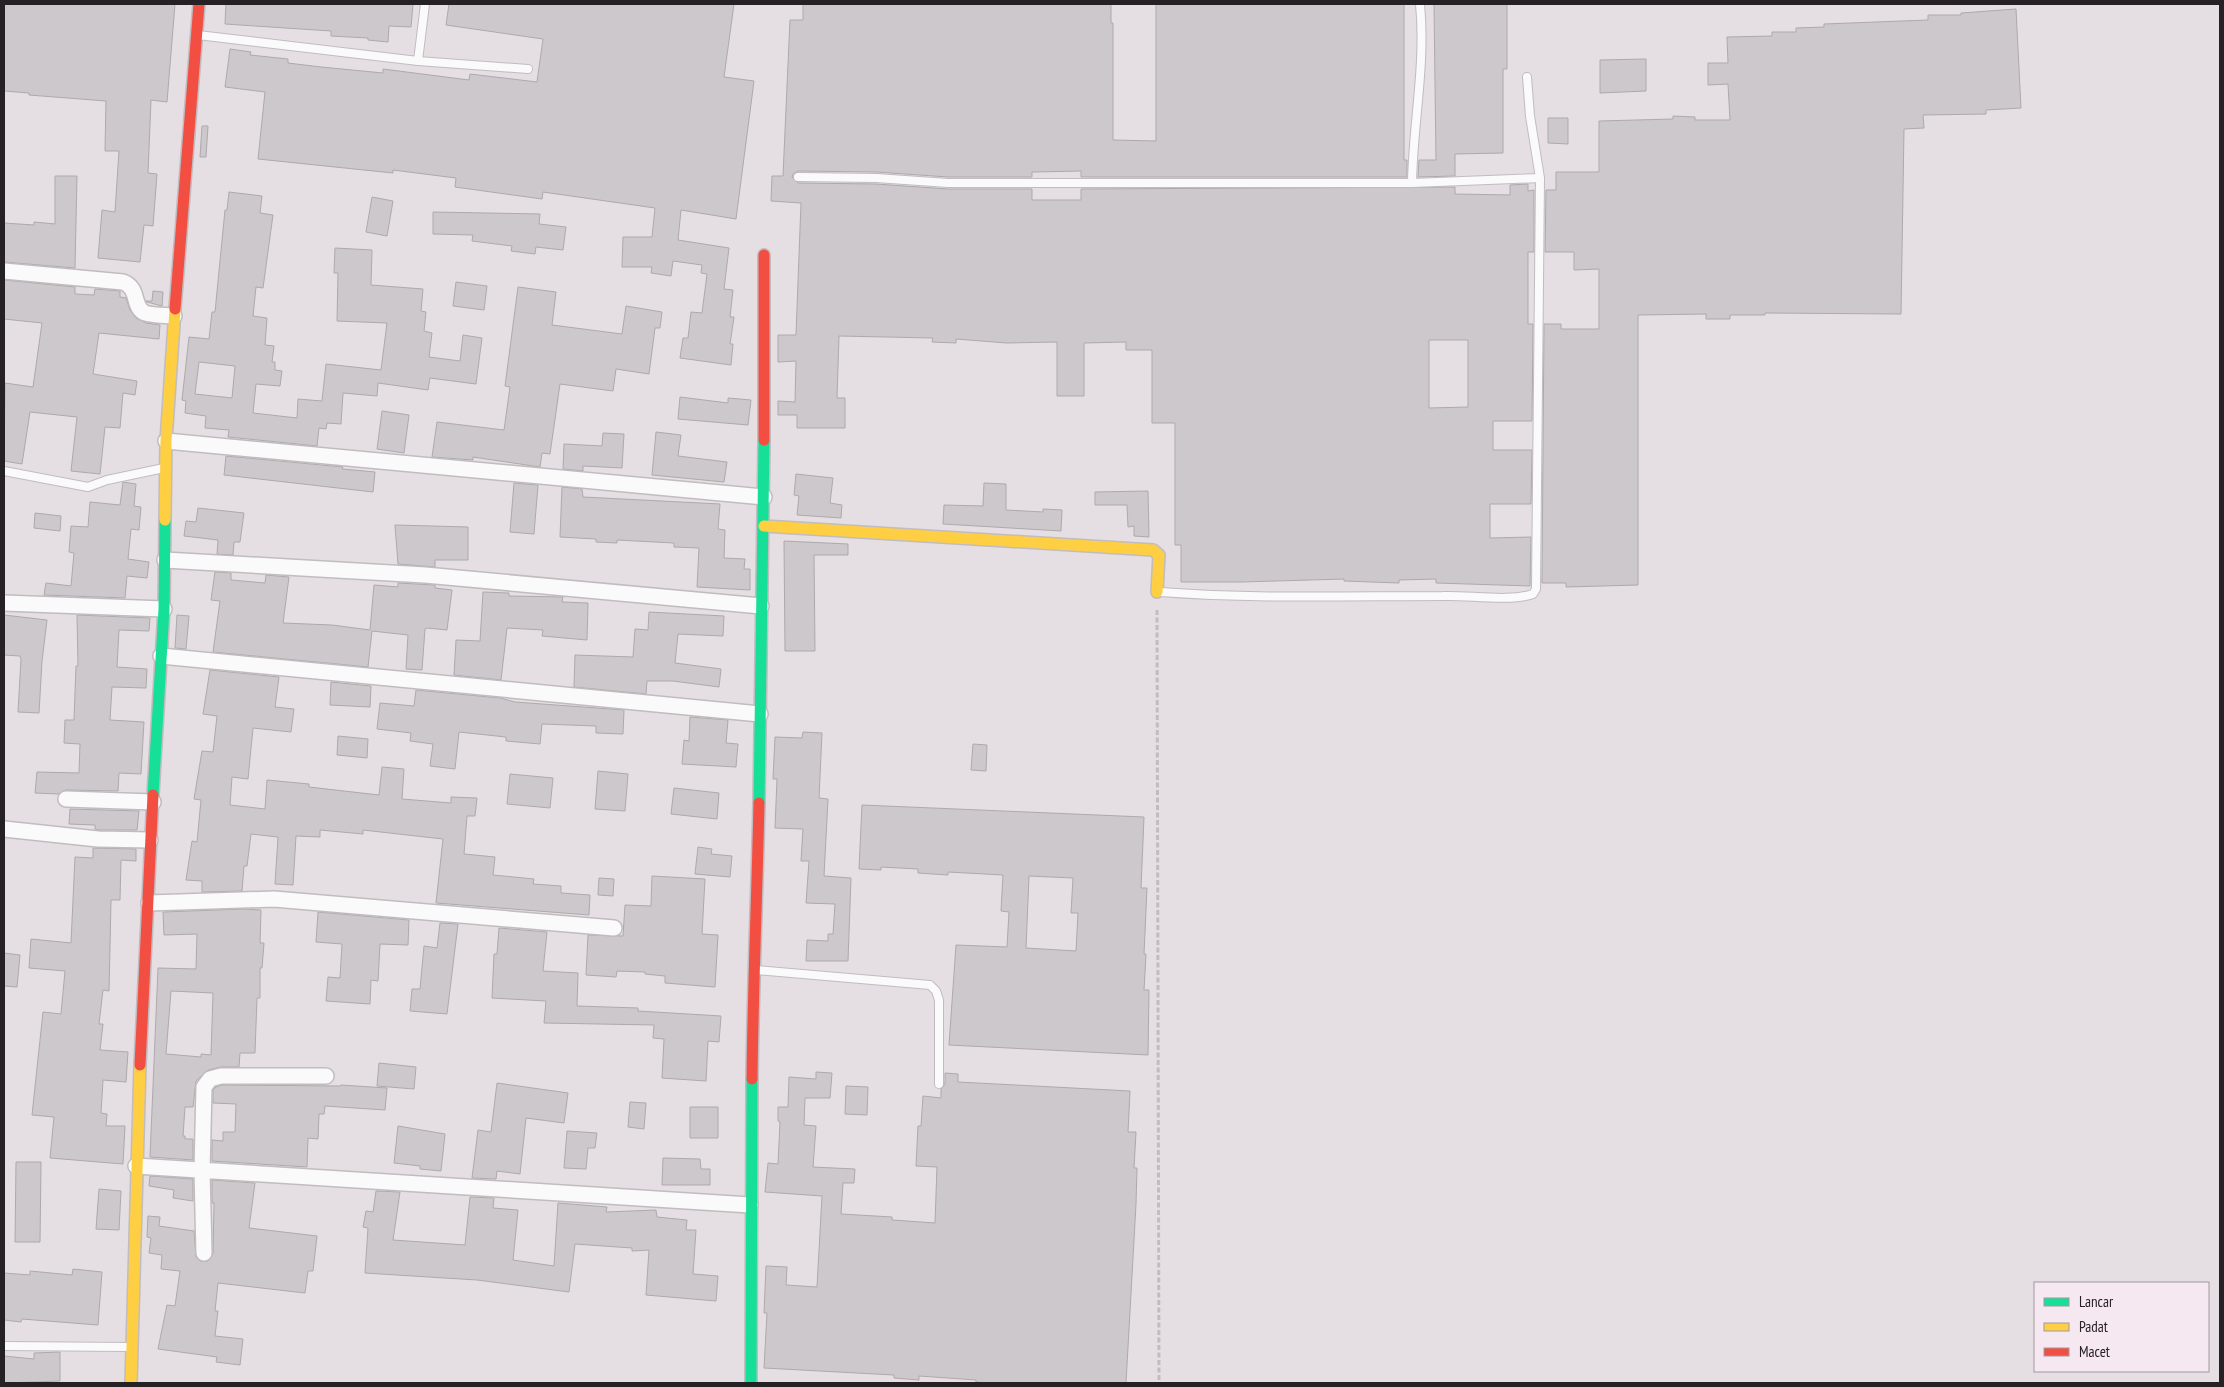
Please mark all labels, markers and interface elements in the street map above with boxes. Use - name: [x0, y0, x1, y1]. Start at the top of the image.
- legend: [2034, 1282, 2209, 1372]
- text: Lancar: [2079, 1292, 2114, 1311]
- text: Padat: [2079, 1317, 2108, 1336]
- text: Macet: [2079, 1342, 2110, 1361]

